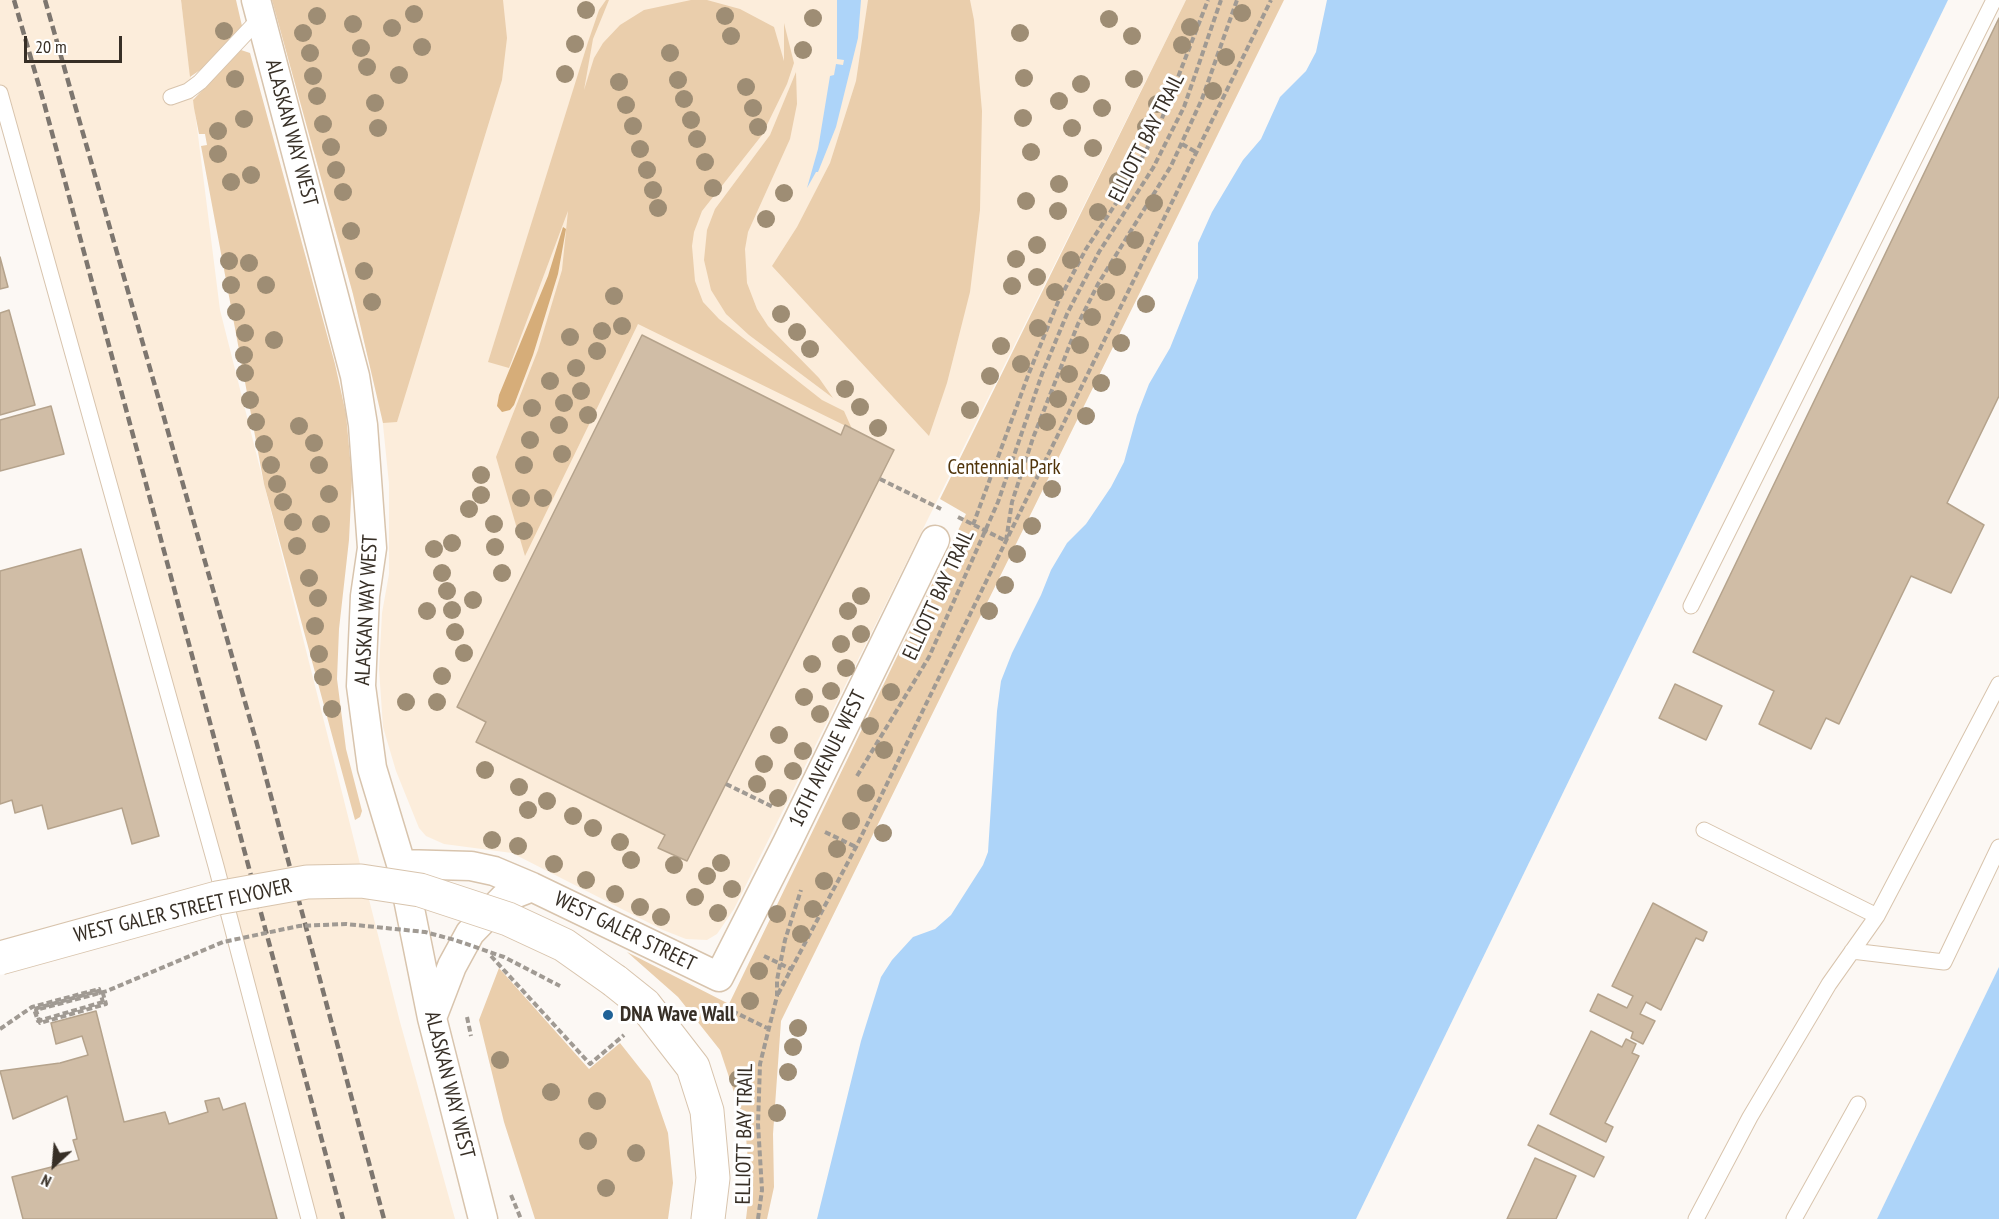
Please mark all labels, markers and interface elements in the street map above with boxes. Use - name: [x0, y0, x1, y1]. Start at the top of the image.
- scale bar: [27, 24, 124, 62]
- text: 20 m: [35, 35, 67, 58]
- street label: ALASKAN WAY WEST: [259, 57, 323, 209]
- street label: ELLIOTT BAY TRAIL: [1104, 70, 1190, 206]
- park label: Centennial Park: [947, 455, 1061, 481]
- street label: ELLIOTT BAY TRAIL: [898, 526, 980, 664]
- street label: ALASKAN WAY WEST: [350, 534, 384, 686]
- street label: 16TH AVENUE WEST: [784, 686, 872, 832]
- street label: WEST GALER STREET FLYOVER: [72, 874, 294, 948]
- street label: WEST GALER STREET: [550, 887, 700, 977]
- place label: DNA Wave Wall: [620, 1002, 735, 1028]
- marker: DNA Wave Wall: [601, 1008, 615, 1022]
- street label: ALASKAN WAY WEST: [419, 1009, 479, 1161]
- street label: ELLIOTT BAY TRAIL: [731, 1063, 759, 1205]
- north arrow: [24, 1135, 84, 1195]
- text: N: [38, 1170, 54, 1192]

